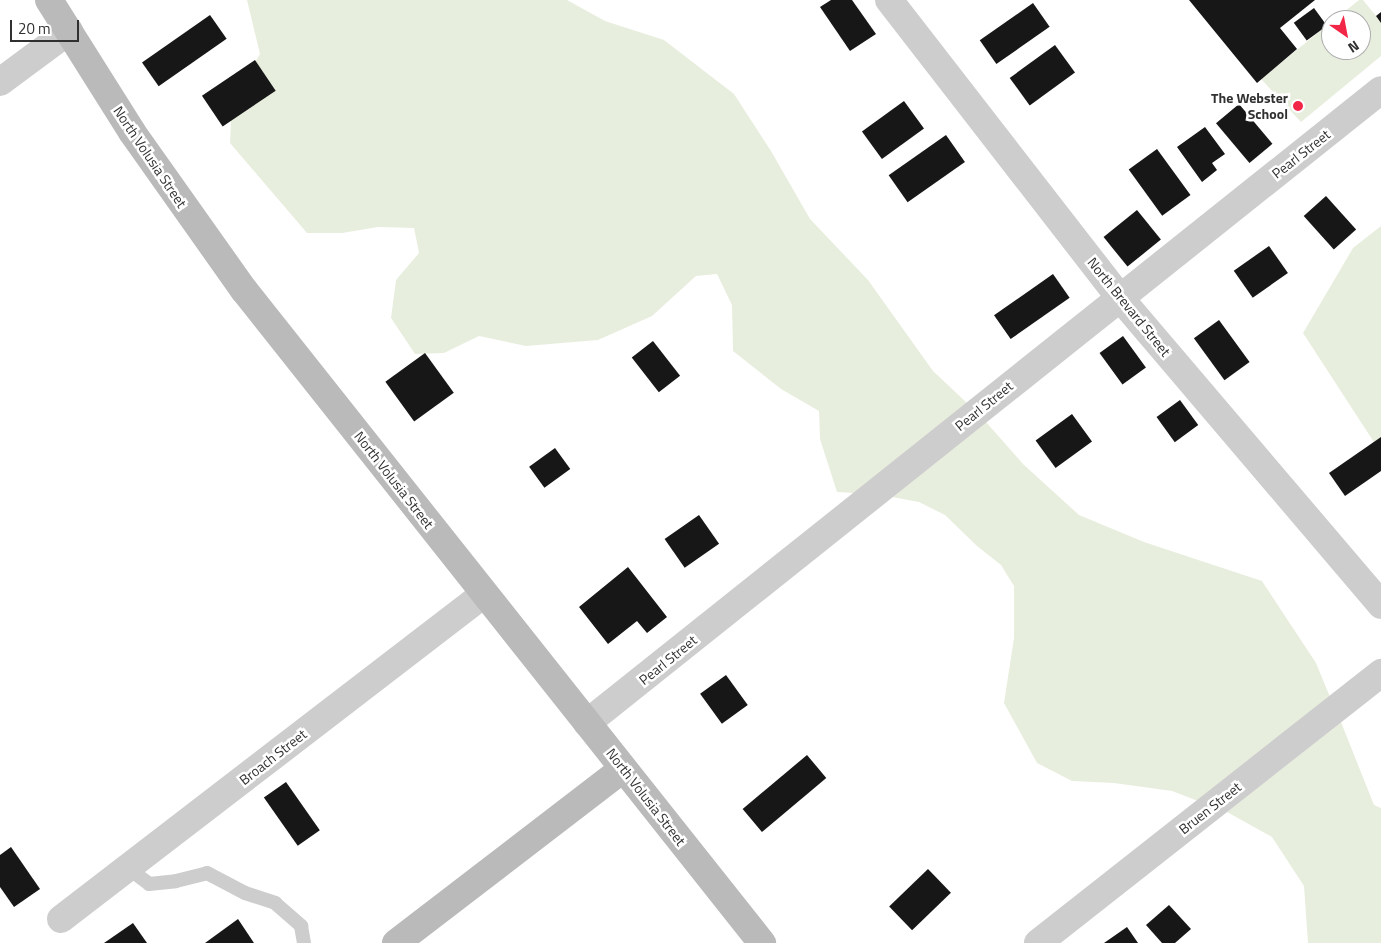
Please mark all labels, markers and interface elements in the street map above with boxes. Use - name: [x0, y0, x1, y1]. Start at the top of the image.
- scale bar: [12, 10, 81, 42]
- north arrow: [1321, 10, 1371, 60]
- text: 20 m: [18, 17, 51, 40]
- text: N: [1344, 36, 1364, 59]
- place label: The Webster School: [1211, 90, 1288, 122]
- marker: The Webster School: [1292, 100, 1304, 112]
- street label: North Volusia Street: [110, 103, 190, 211]
- street label: Pearl Street: [1268, 126, 1334, 182]
- street label: North Brevard Street: [1084, 254, 1174, 360]
- street label: Pearl Street: [952, 378, 1016, 434]
- street label: North Volusia Street: [351, 428, 437, 532]
- street label: Pearl Street: [636, 632, 700, 688]
- street label: Broach Street: [236, 726, 310, 788]
- street label: North Volusia Street: [603, 745, 689, 849]
- street label: Bruen Street: [1175, 778, 1245, 838]

